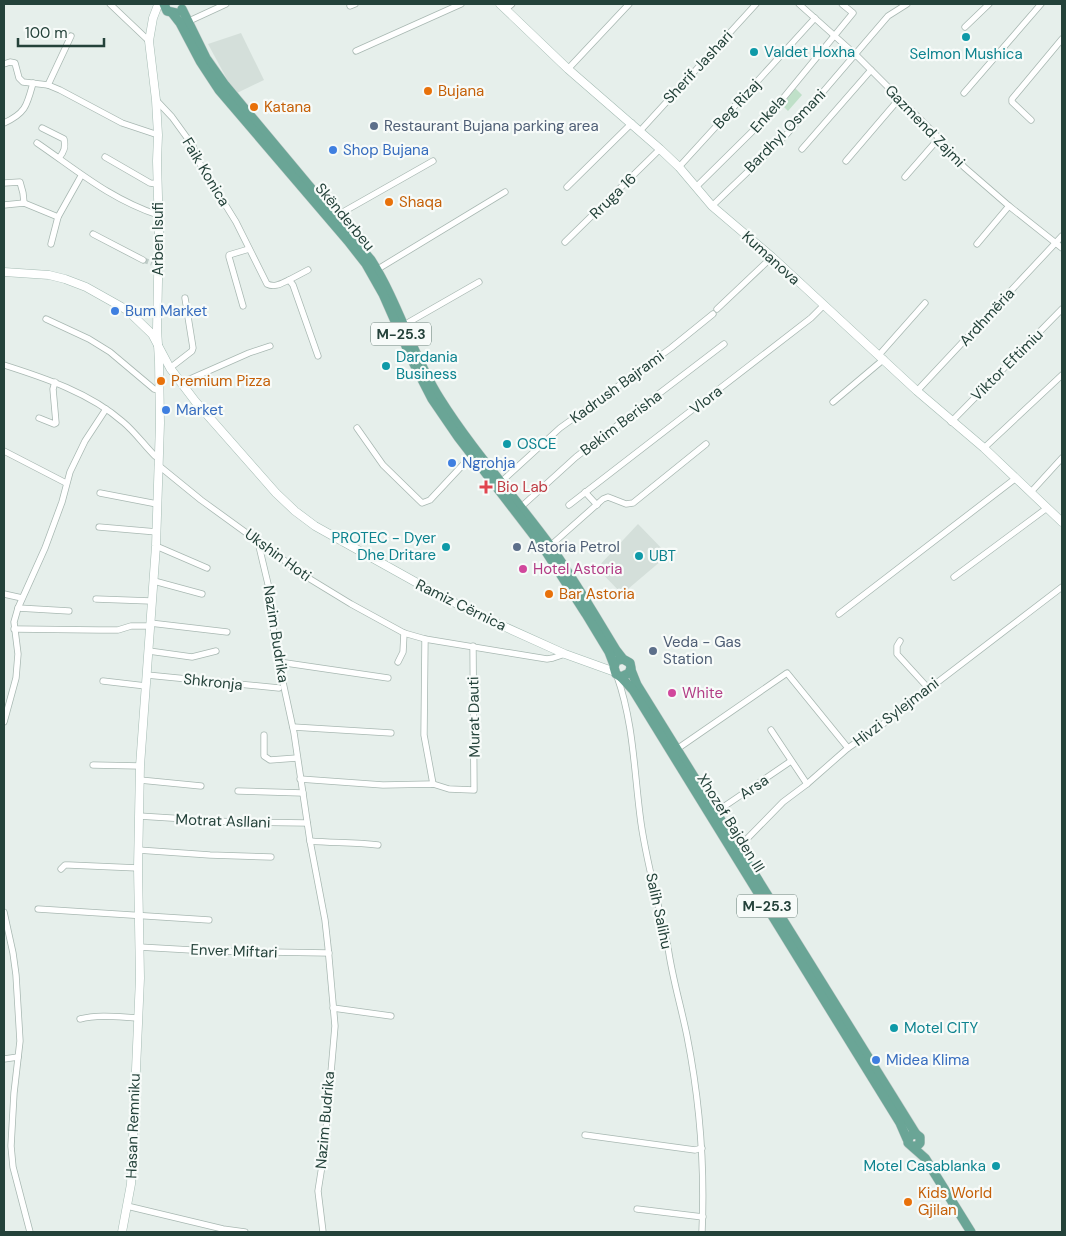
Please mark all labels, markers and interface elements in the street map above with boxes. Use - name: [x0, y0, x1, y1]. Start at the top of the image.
- scale bar: [18, 15, 104, 47]
- text: 100 m: [25, 23, 68, 43]
- street label: Sherif Jashari: [659, 26, 737, 108]
- marker: Selmon Mushica: [960, 31, 972, 43]
- place label: Valdet Hoxha: [764, 42, 855, 62]
- place label: Selmon Mushica: [909, 44, 1023, 64]
- marker: Valdet Hoxha: [748, 46, 760, 58]
- street label: Beg Rizaj: [709, 75, 765, 133]
- place label: Bujana: [438, 81, 484, 101]
- street label: Gazmend Zajmi: [881, 81, 969, 171]
- marker: Bujana: [422, 85, 434, 97]
- street label: Bardhyl Osmani: [740, 85, 830, 177]
- street label: Enkela: [746, 91, 790, 137]
- place label: Katana: [264, 97, 311, 117]
- marker: Katana: [248, 101, 260, 113]
- place label: Restaurant Bujana parking area: [384, 116, 599, 136]
- marker: Restaurant Bujana parking area: [368, 120, 380, 132]
- street label: Faik Konica: [178, 134, 234, 210]
- place label: Shop Bujana: [343, 140, 429, 160]
- marker: Shop Bujana: [327, 144, 339, 156]
- street label: Rruga 16: [585, 169, 641, 223]
- street label: Skënderbeu: [311, 179, 379, 255]
- place label: Shaqa: [399, 192, 442, 212]
- marker: Shaqa: [383, 196, 395, 208]
- street label: Arben Isufi: [148, 202, 168, 276]
- street label: Kumanova: [738, 227, 804, 289]
- street label: Ardhmëria: [955, 284, 1019, 350]
- place label: Bum Market: [125, 301, 208, 321]
- marker: Bum Market: [109, 305, 121, 317]
- road number: M-25.3: [371, 322, 431, 346]
- street label: Viktor Eftimiu: [967, 325, 1047, 405]
- street label: Kadrush Bajrami: [566, 346, 668, 428]
- place label: Dardania Business: [396, 347, 458, 384]
- marker: Dardania Business: [380, 360, 392, 372]
- place label: Premium Pizza: [171, 371, 271, 391]
- marker: Premium Pizza: [155, 375, 167, 387]
- street label: Vlora: [686, 381, 726, 419]
- street label: Bekim Berisha: [576, 386, 666, 460]
- place label: Market: [176, 400, 224, 420]
- marker: Market: [160, 404, 172, 416]
- place label: OSCE: [517, 434, 557, 454]
- marker: OSCE: [501, 438, 513, 450]
- place label: Ngrohja: [462, 453, 515, 473]
- marker: Ngrohja: [446, 457, 458, 469]
- place label: Bio Lab: [497, 477, 548, 497]
- marker: Bio Lab: [479, 480, 493, 494]
- street label: Ukshin Hoti: [241, 524, 315, 586]
- place label: PROTEC - Dyer Dhe Dritare: [332, 528, 436, 565]
- place label: Astoria Petrol: [527, 537, 620, 557]
- marker: PROTEC - Dyer Dhe Dritare: [440, 541, 452, 553]
- marker: Astoria Petrol: [511, 541, 523, 553]
- place label: UBT: [649, 546, 676, 566]
- marker: UBT: [633, 550, 645, 562]
- place label: Hotel Astoria: [533, 559, 622, 579]
- marker: Hotel Astoria: [517, 563, 529, 575]
- street label: Ramiz Cërnica: [412, 574, 510, 636]
- street label: Nazim Budrika: [258, 584, 294, 684]
- place label: Bar Astoria: [559, 584, 635, 604]
- marker: Bar Astoria: [543, 588, 555, 600]
- place label: Veda - Gas Station: [663, 632, 741, 669]
- marker: Veda - Gas Station: [647, 645, 659, 657]
- street label: Shkronja: [182, 669, 244, 695]
- street label: Hivzi Sylejmani: [849, 673, 943, 751]
- street label: Murat Dauti: [463, 676, 485, 758]
- place label: White: [682, 683, 723, 703]
- marker: White: [666, 687, 678, 699]
- street label: Xhozef Bajden III: [693, 770, 769, 876]
- street label: Arsa: [735, 770, 773, 804]
- street label: Motrat Asllani: [175, 809, 271, 833]
- street label: Salih Salihu: [641, 871, 677, 951]
- road number: M-25.3: [737, 894, 797, 918]
- street label: Enver Miftari: [190, 939, 278, 963]
- place label: Motel CITY: [904, 1018, 978, 1038]
- marker: Motel CITY: [888, 1022, 900, 1034]
- place label: Midea Klima: [886, 1050, 970, 1070]
- marker: Midea Klima: [870, 1054, 882, 1066]
- street label: Nazim Budrika: [311, 1070, 339, 1170]
- street label: Hasan Remniku: [121, 1073, 145, 1179]
- place label: Motel Casablanka: [863, 1156, 986, 1176]
- marker: Motel Casablanka: [990, 1160, 1002, 1172]
- place label: Kids World Gjilan: [918, 1183, 992, 1220]
- marker: Kids World Gjilan: [902, 1196, 914, 1208]

